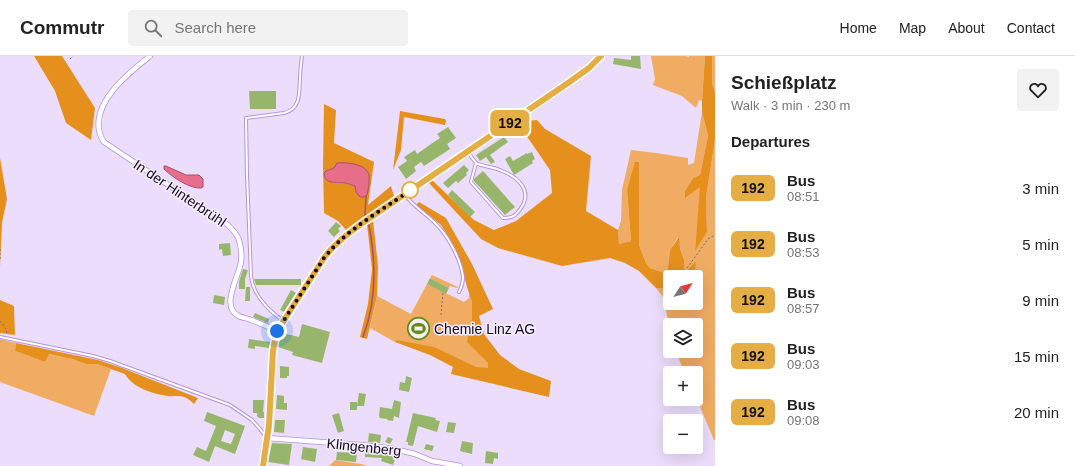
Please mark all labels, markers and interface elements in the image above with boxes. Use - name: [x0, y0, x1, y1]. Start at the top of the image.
- search box: [128, 10, 408, 46]
- text: Commutr: [20, 17, 104, 38]
- icon: search: [142, 17, 164, 39]
- text: Search here: [174, 19, 256, 36]
- text: Home: [840, 20, 877, 36]
- text: Map: [899, 20, 926, 36]
- text: About: [948, 20, 985, 36]
- text: Contact: [1007, 20, 1055, 36]
- button: heart: [1017, 69, 1059, 111]
- text: Schießplatz: [731, 72, 837, 93]
- text: Walk · 3 min · 230 m: [731, 98, 850, 113]
- line badge: 192: [487, 110, 533, 136]
- text: 192: [498, 115, 522, 131]
- text: Departures: [731, 133, 810, 150]
- street label: In der Hinterbrühl: [131, 156, 229, 230]
- text: Bus: [787, 172, 815, 189]
- text: 192: [741, 180, 765, 196]
- text: 3 min: [1022, 180, 1059, 197]
- unlabelled marker: [401, 181, 419, 199]
- text: 08:51: [787, 189, 820, 204]
- text: Bus: [787, 228, 815, 245]
- text: 192: [741, 236, 765, 252]
- text: 5 min: [1022, 236, 1059, 253]
- text: 08:53: [787, 245, 820, 260]
- north arrow: [663, 270, 703, 310]
- map controls: [663, 270, 703, 454]
- text: Bus: [787, 284, 815, 301]
- text: 192: [741, 292, 765, 308]
- text: 9 min: [1022, 292, 1059, 309]
- text: 08:57: [787, 301, 820, 316]
- sports icon: Chemie Linz AG: [405, 316, 431, 342]
- button: layers: [663, 318, 703, 358]
- your location: [267, 321, 287, 341]
- place label: Chemie Linz AG: [434, 321, 535, 337]
- text: Bus: [787, 340, 815, 357]
- text: 192: [741, 348, 765, 364]
- text: 15 min: [1014, 348, 1059, 365]
- text: 09:03: [787, 357, 820, 372]
- button: +: [663, 366, 703, 406]
- text: Bus: [787, 396, 815, 413]
- text: 192: [741, 404, 765, 420]
- text: 20 min: [1014, 404, 1059, 421]
- text: 09:08: [787, 413, 820, 428]
- button: −: [663, 414, 703, 454]
- street label: Klingenberg: [326, 435, 402, 459]

